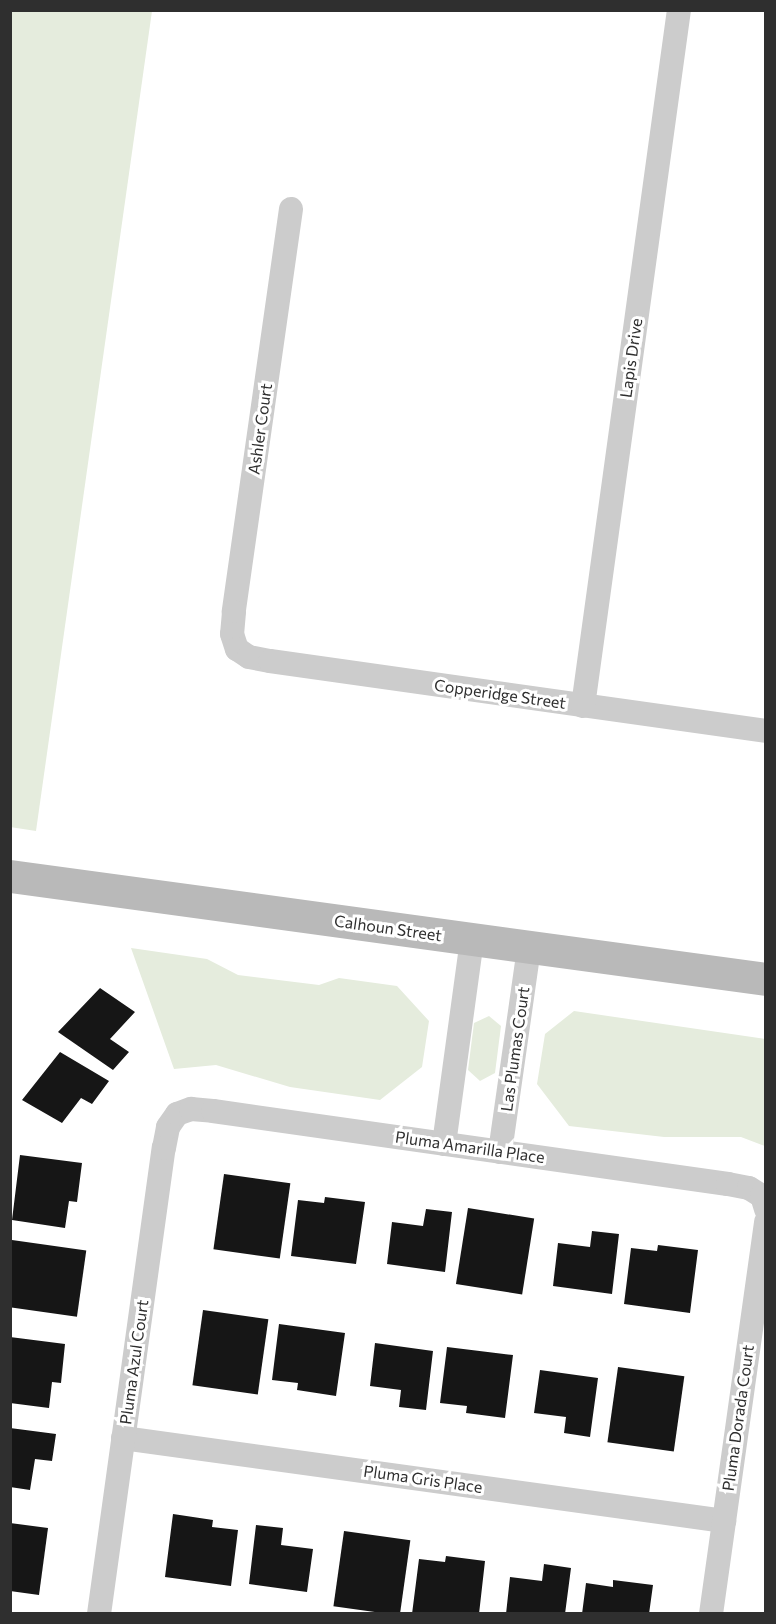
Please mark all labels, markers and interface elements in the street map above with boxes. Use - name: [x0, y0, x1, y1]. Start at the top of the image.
- street label: Lapis Drive: [616, 317, 646, 399]
- street label: Ashler Court: [244, 382, 276, 476]
- street label: Copperidge Street: [433, 675, 567, 713]
- street label: Calhoun Street: [333, 911, 443, 945]
- street label: Las Plumas Court: [497, 985, 533, 1113]
- street label: Pluma Amarilla Place: [394, 1127, 546, 1167]
- street label: Pluma Azul Court: [116, 1298, 152, 1426]
- street label: Pluma Dorada Court: [718, 1344, 758, 1492]
- street label: Pluma Gris Place: [362, 1461, 484, 1497]

